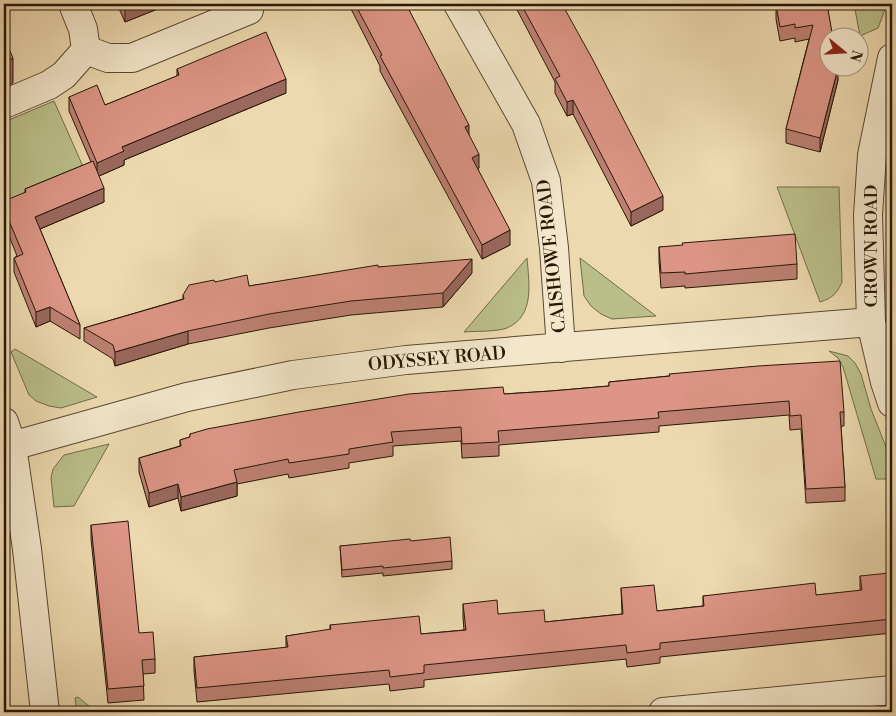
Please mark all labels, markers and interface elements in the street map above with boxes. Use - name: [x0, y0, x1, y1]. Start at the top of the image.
- north arrow: [818, 28, 868, 78]
- text: N: [845, 48, 866, 64]
- street label: CAISHOWE ROAD: [533, 178, 571, 334]
- street label: CROWN ROAD: [860, 184, 883, 308]
- street label: ODYSSEY ROAD: [367, 342, 507, 376]

